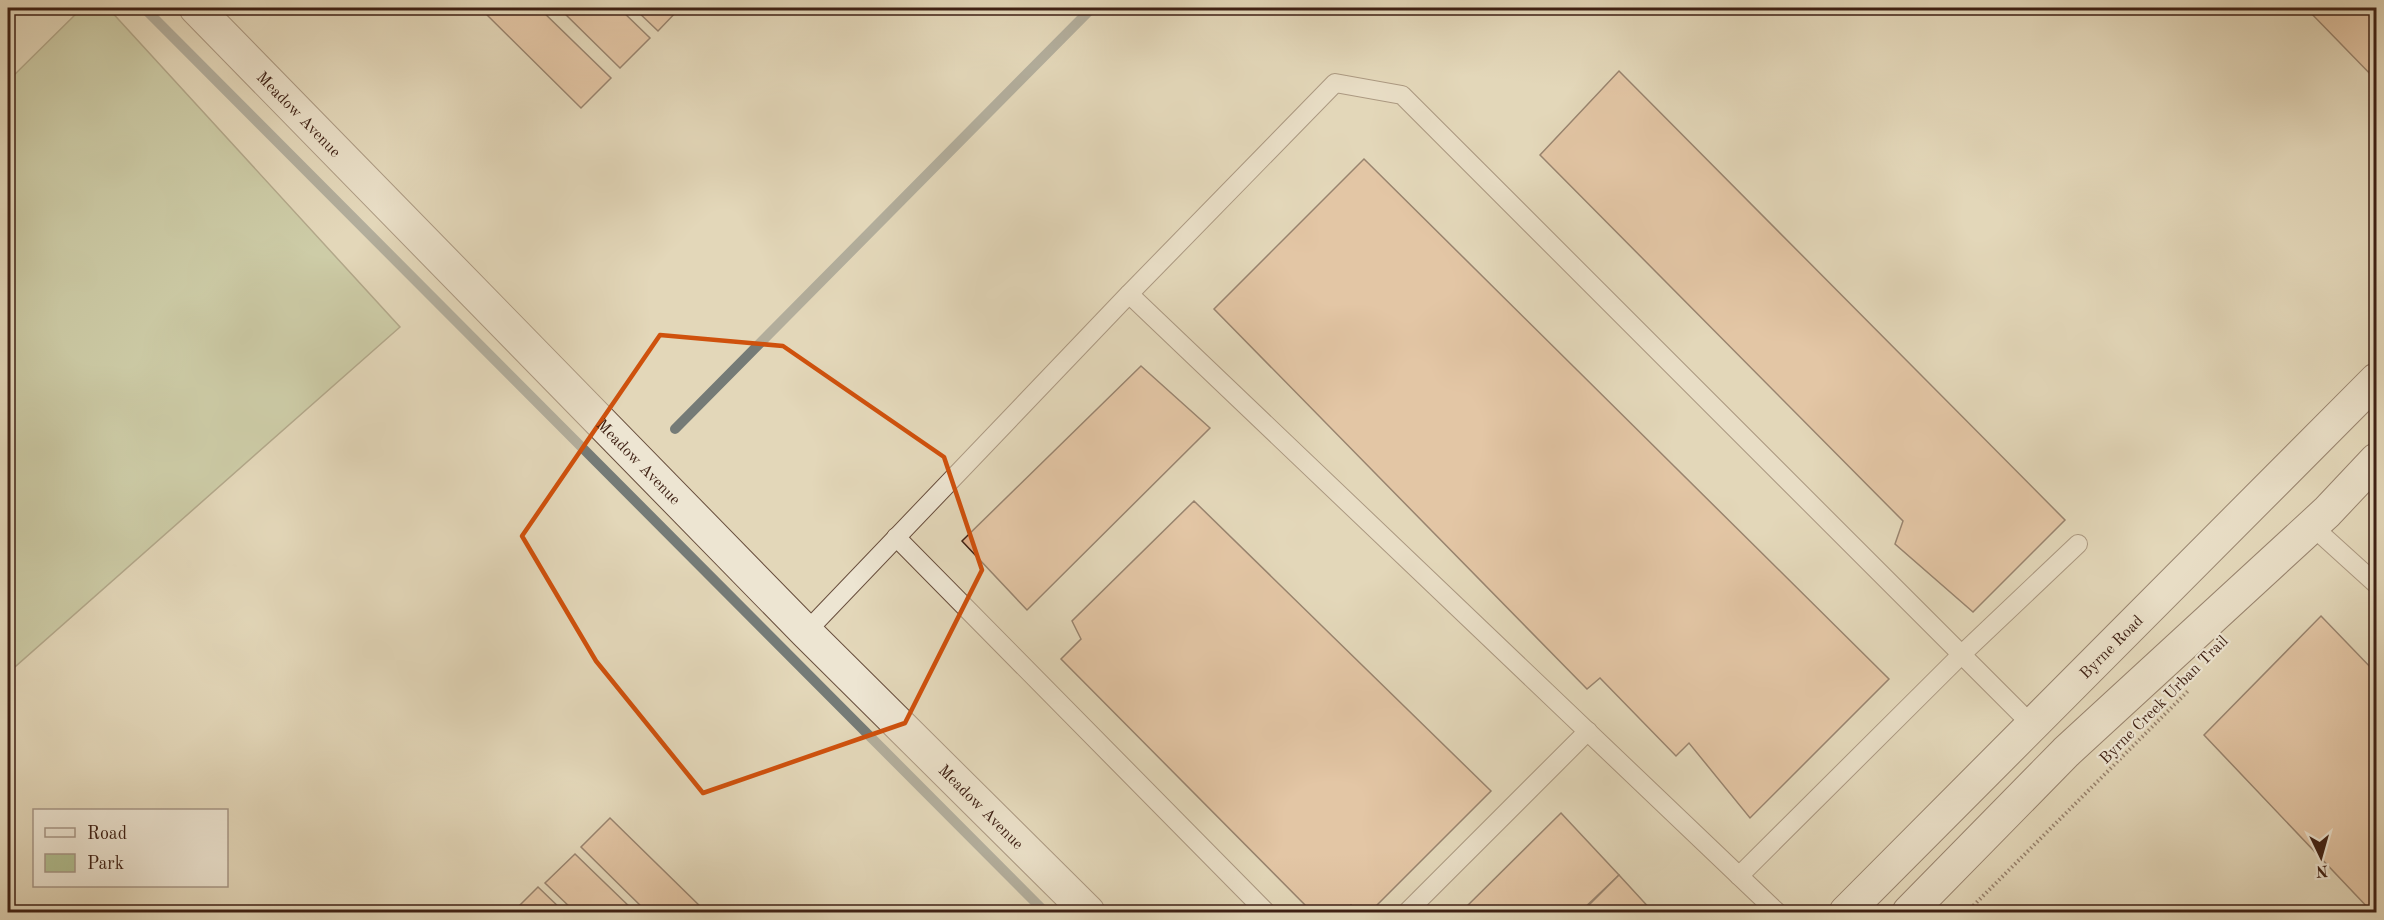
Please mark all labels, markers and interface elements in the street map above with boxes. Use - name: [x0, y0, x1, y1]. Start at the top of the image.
- street label: Meadow Avenue: [253, 69, 343, 161]
- street label: Meadow Avenue: [593, 417, 683, 509]
- street label: Byrne Road: [2077, 613, 2147, 683]
- street label: Byrne Creek Urban Trail: [2097, 633, 2232, 768]
- street label: Meadow Avenue: [935, 762, 1026, 853]
- legend: [33, 809, 228, 887]
- text: Road: [87, 825, 127, 843]
- north arrow: [2291, 827, 2351, 887]
- text: Park: [87, 855, 124, 873]
- text: N: [2315, 861, 2329, 879]

